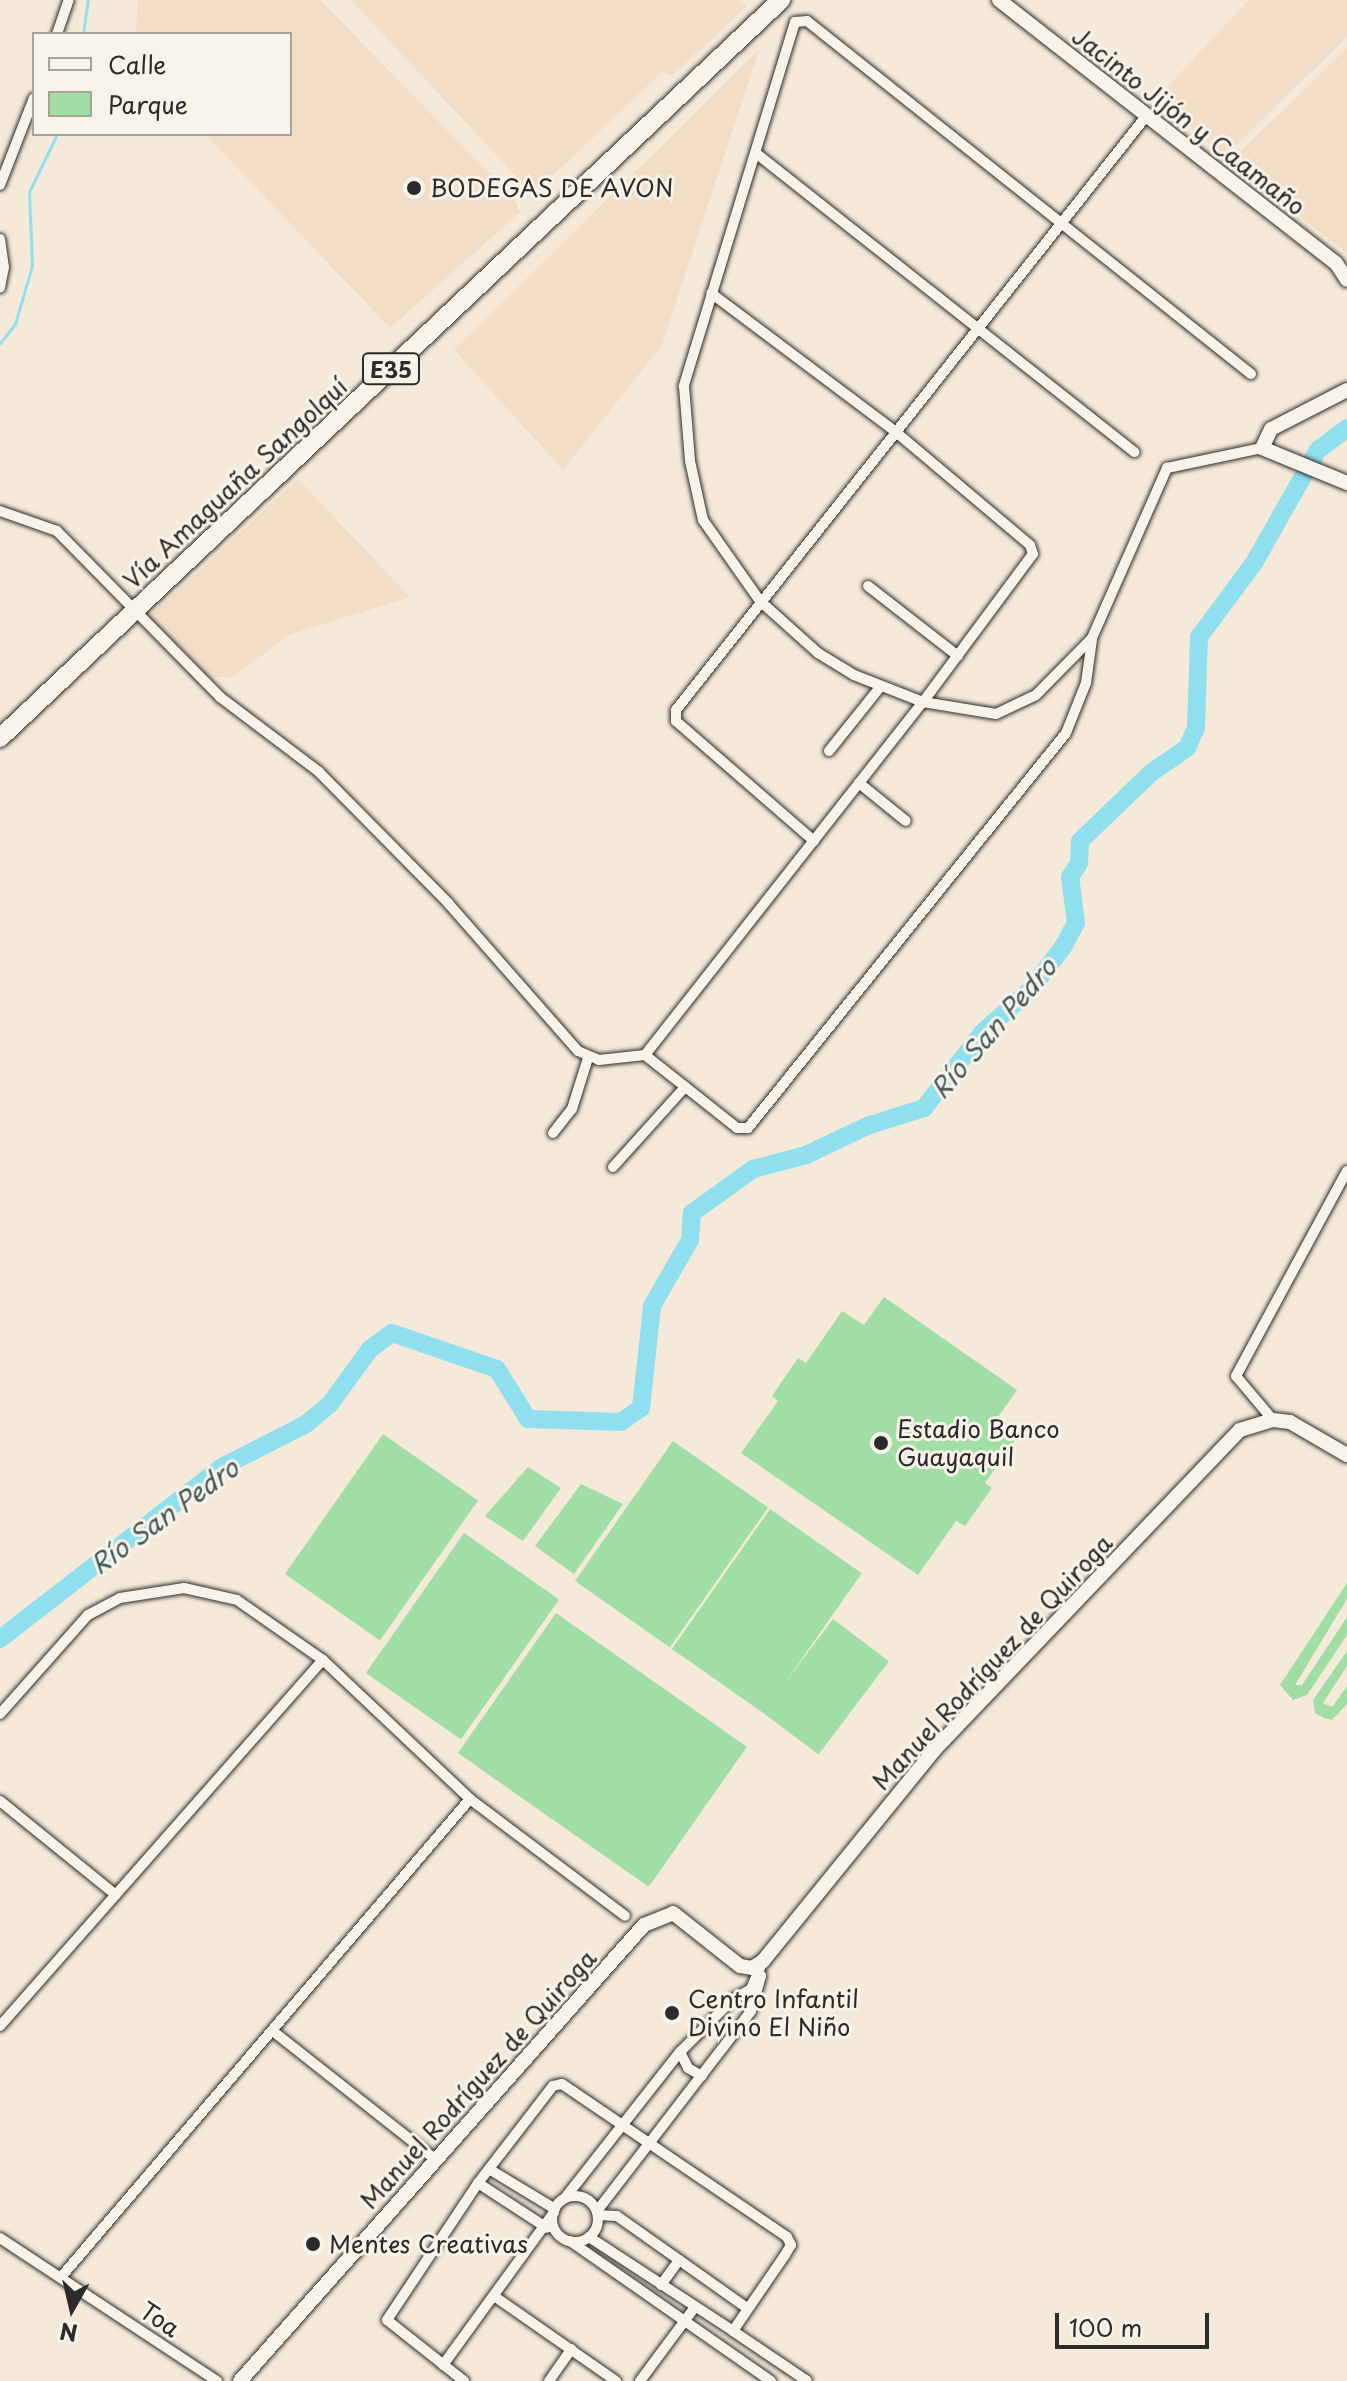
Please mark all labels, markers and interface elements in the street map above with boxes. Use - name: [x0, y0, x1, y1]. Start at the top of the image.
- street label: Jacinto Jijón y Caamaño: [1067, 21, 1311, 221]
- legend: [32, 32, 292, 136]
- text: Calle: [108, 46, 166, 82]
- text: Parque: [108, 86, 188, 122]
- place label: BODEGAS DE AVON: [430, 174, 676, 202]
- marker: BODEGAS DE AVON: [405, 179, 423, 197]
- road number: E35: [361, 351, 421, 387]
- street label: Vía Amaguaña Sangolquí: [117, 372, 353, 594]
- water label: Río San Pedro: [924, 952, 1062, 1104]
- place label: Estadio Banco Guayaquil: [897, 1415, 1060, 1471]
- marker: Estadio Banco Guayaquil: [872, 1434, 890, 1452]
- water label: Río San Pedro: [84, 1452, 244, 1580]
- street label: Manuel Rodríguez de Quiroga: [865, 1527, 1119, 1797]
- street label: Manuel Rodríguez de Quiroga: [353, 1942, 603, 2216]
- place label: Centro Infantil Divino El Niño: [688, 1985, 860, 2041]
- marker: Centro Infantil Divino El Niño: [663, 2004, 681, 2022]
- place label: Mentes Creativas: [329, 2230, 530, 2258]
- marker: Mentes Creativas: [304, 2235, 322, 2253]
- north arrow: [32, 2269, 112, 2349]
- street label: Toa: [135, 2295, 185, 2343]
- scale bar: [1059, 2297, 1213, 2347]
- text: 100 m: [1069, 2309, 1142, 2345]
- text: N: [58, 2316, 80, 2351]

